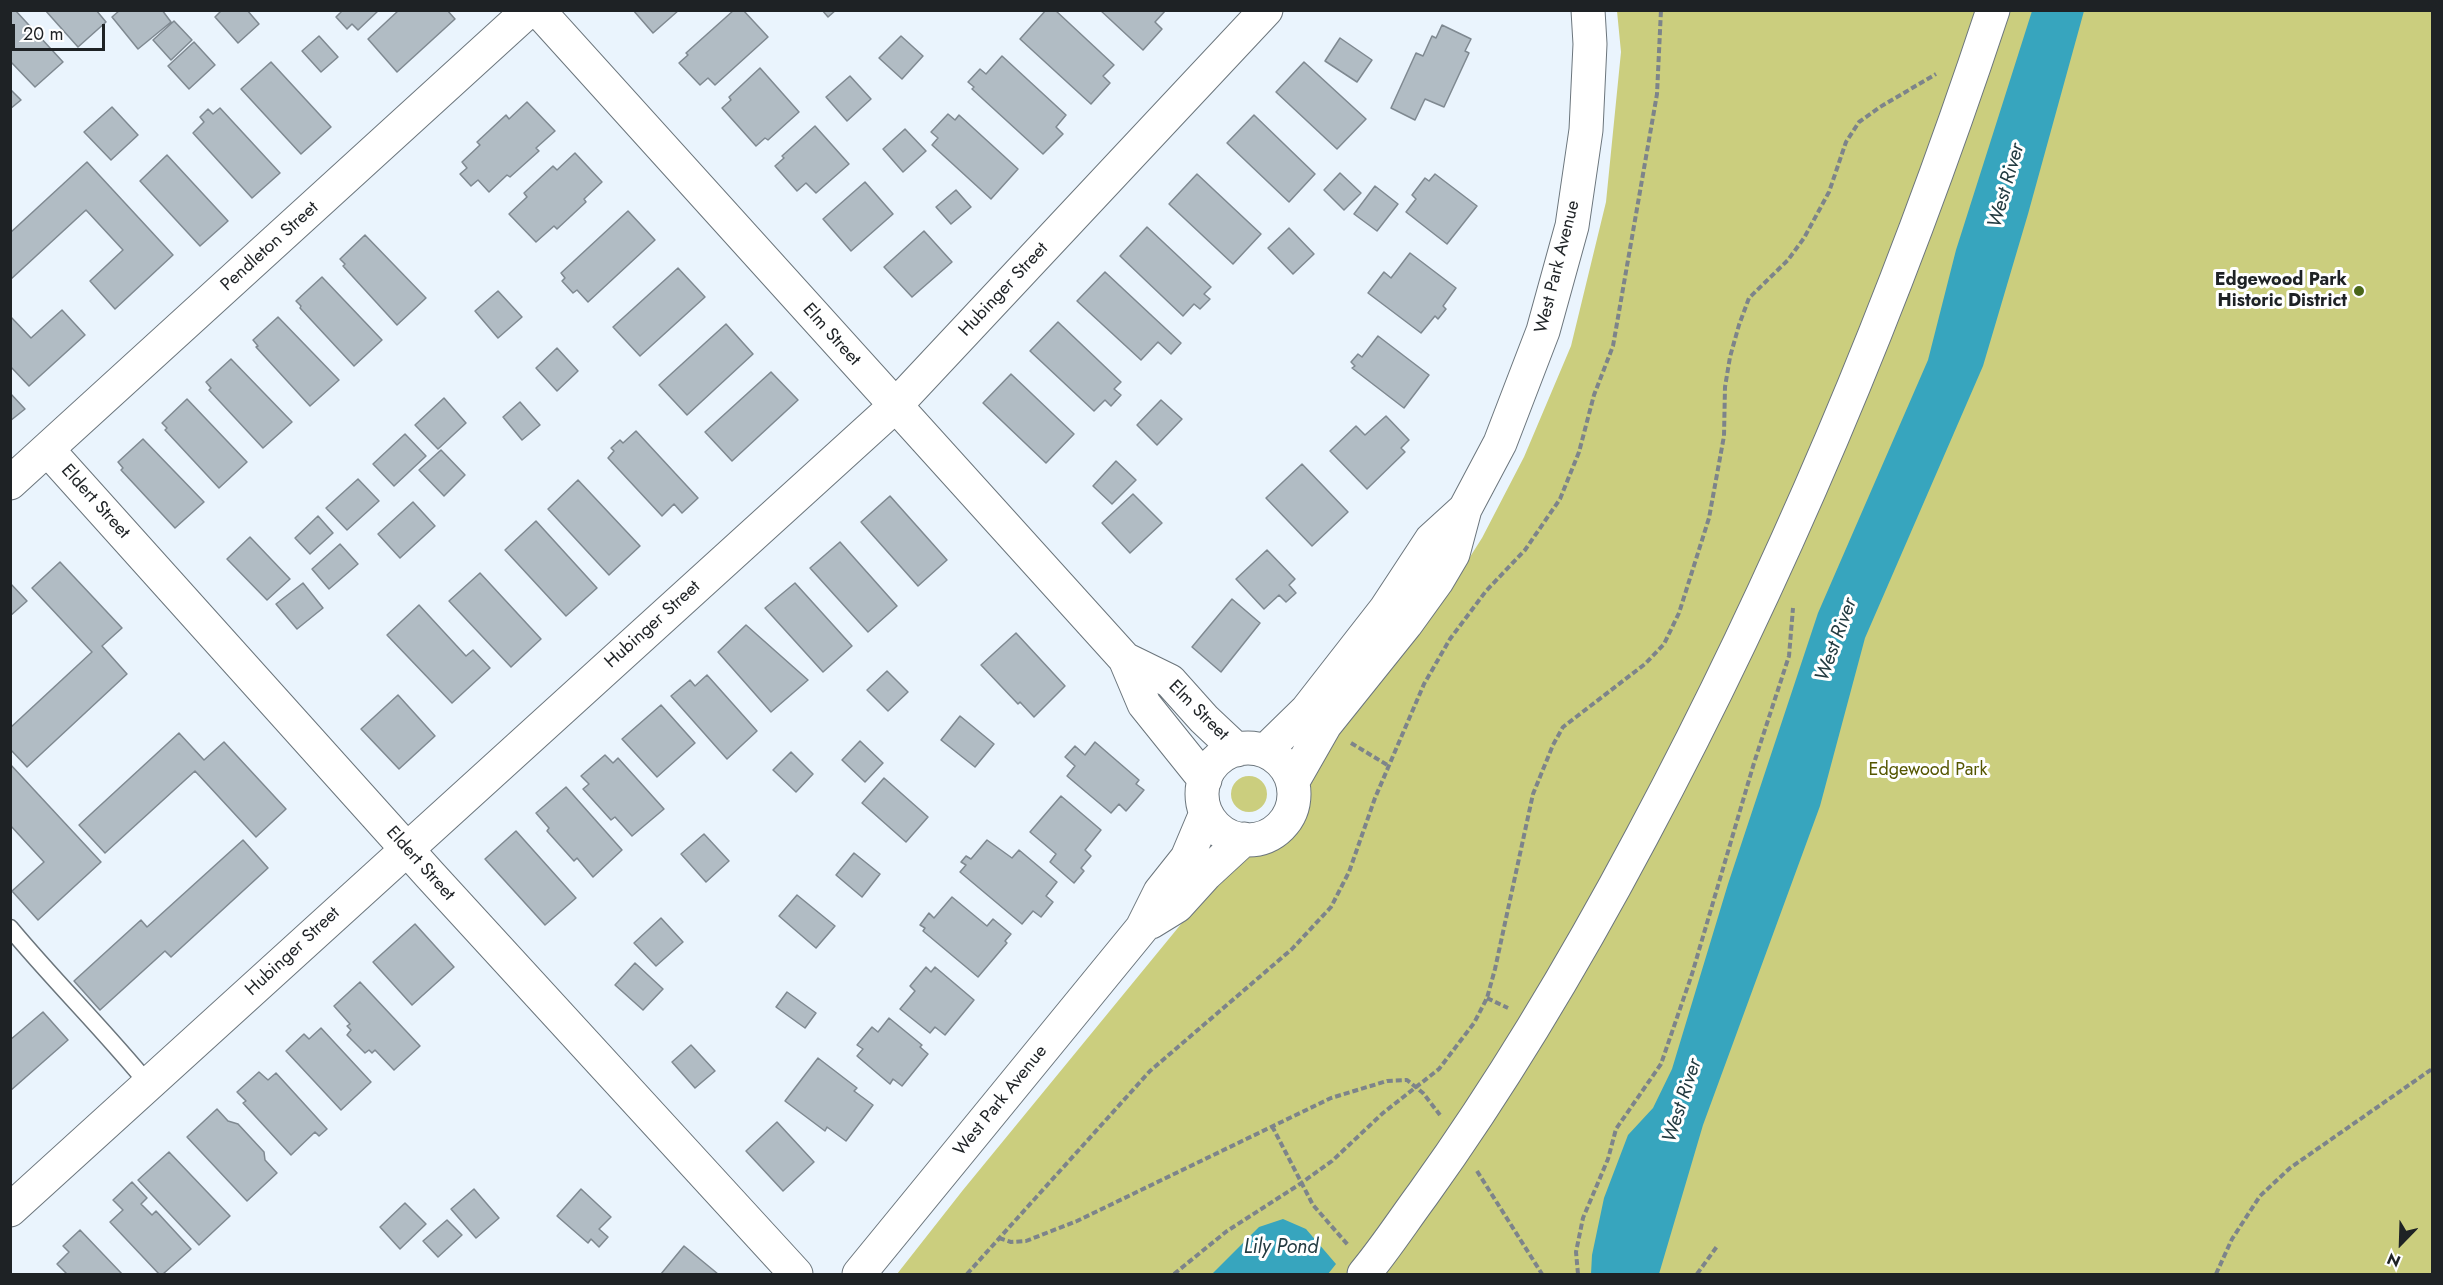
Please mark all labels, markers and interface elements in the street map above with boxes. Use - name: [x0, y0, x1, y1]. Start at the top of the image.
- scale bar: [15, 12, 108, 50]
- text: 20 m: [23, 21, 63, 47]
- water label: West River: [1983, 141, 2031, 231]
- street label: Pendleton Street: [217, 198, 323, 296]
- street label: West Park Avenue: [1531, 198, 1585, 336]
- street label: Hubinger Street: [955, 238, 1053, 342]
- place label: Edgewood Park Historic District: [2215, 270, 2347, 312]
- marker: Edgewood Park Historic District: [2352, 284, 2366, 298]
- street label: Elm Street: [797, 299, 865, 371]
- street label: Eldert Street: [56, 460, 134, 544]
- street label: Hubinger Street: [601, 577, 705, 673]
- water label: West River: [1811, 595, 1863, 685]
- street label: Elm Street: [1163, 676, 1233, 746]
- park label: Edgewood Park: [1869, 760, 1987, 782]
- street label: Eldert Street: [381, 822, 459, 906]
- street label: Hubinger Street: [241, 903, 345, 1001]
- street label: West Park Avenue: [950, 1041, 1052, 1161]
- water label: West River: [1658, 1056, 1708, 1146]
- north arrow: [2371, 1213, 2431, 1273]
- water label: Lily Pond: [1244, 1236, 1318, 1260]
- text: N: [2383, 1247, 2404, 1273]

